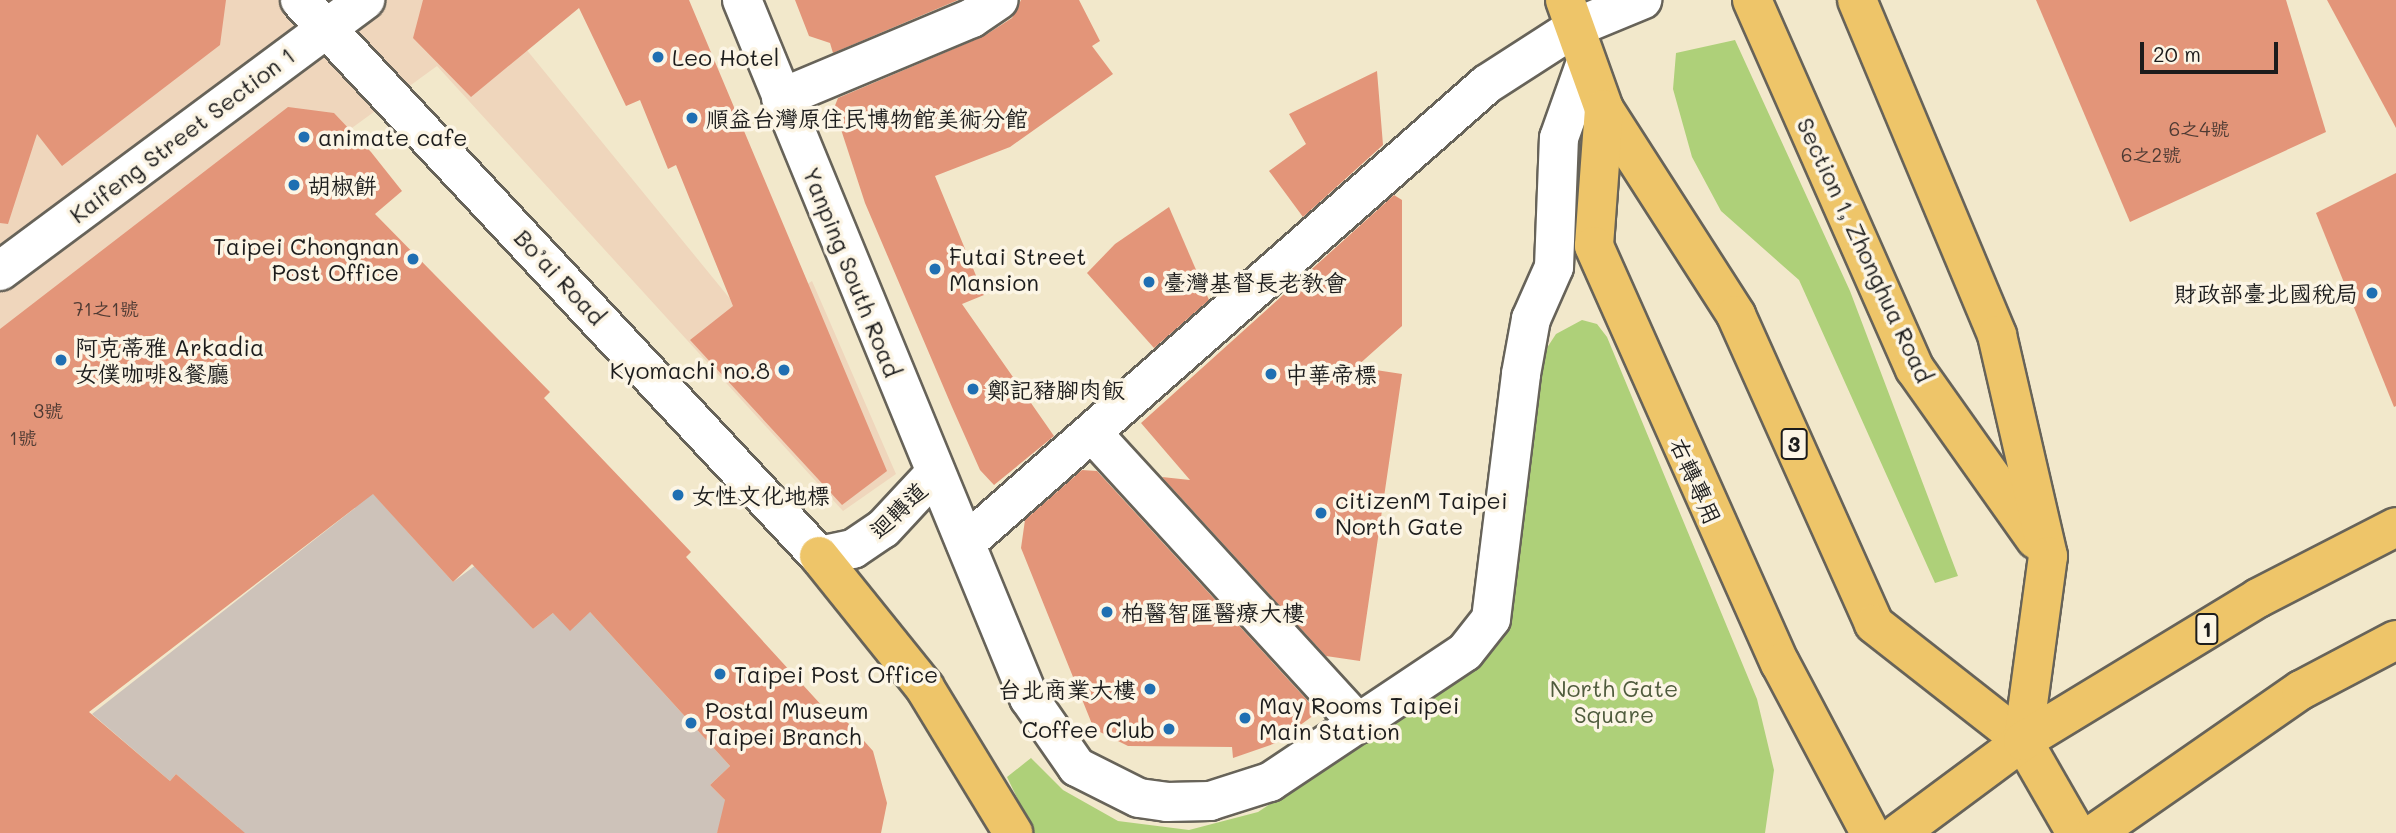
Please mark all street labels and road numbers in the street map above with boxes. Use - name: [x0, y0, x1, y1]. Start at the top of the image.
- street label: Kaifeng Street Section 1: [64, 41, 300, 229]
- street label: Section 1, Zhonghua Road: [1791, 113, 1939, 387]
- street label: Yanping South Road: [797, 163, 907, 381]
- street label: Bo’ai Road: [509, 224, 611, 330]
- road number: 3: [1780, 426, 1808, 462]
- street label: 右轉專用: [1665, 433, 1727, 529]
- street label: 迴轉道: [864, 476, 932, 544]
- road number: 1: [2195, 612, 2219, 646]

